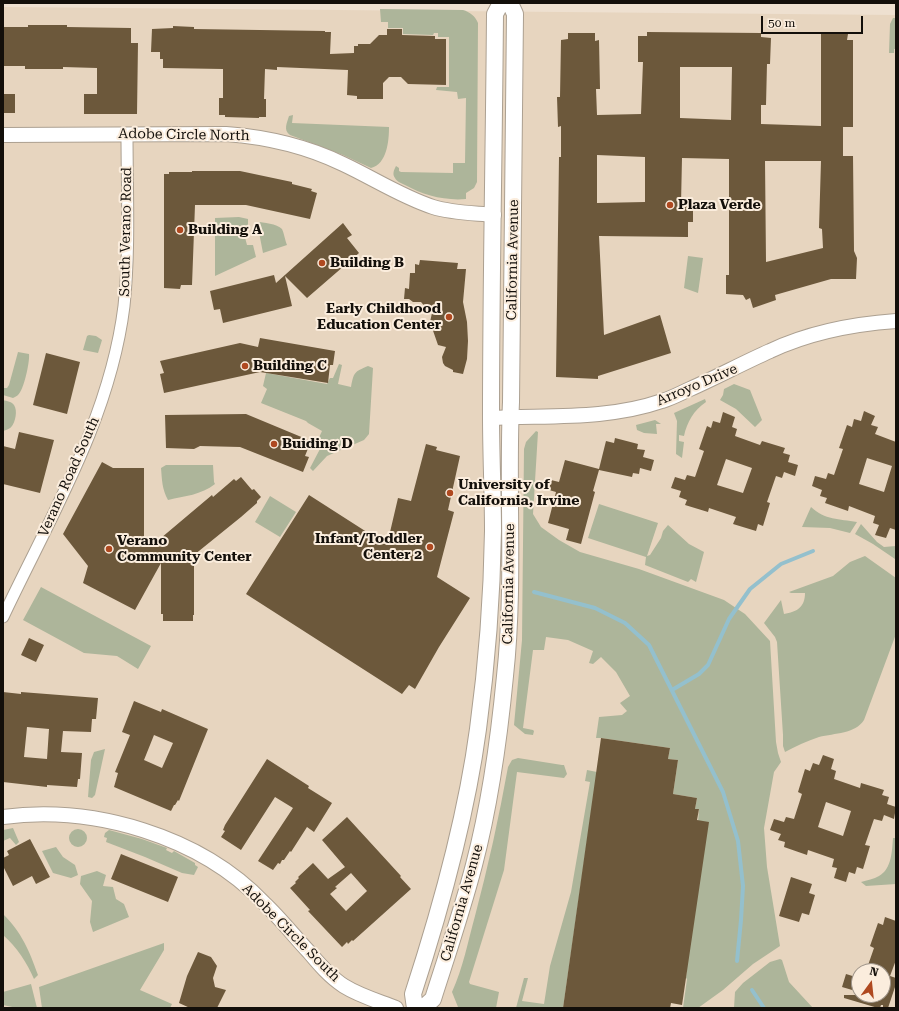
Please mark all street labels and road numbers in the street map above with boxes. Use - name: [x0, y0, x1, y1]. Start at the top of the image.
- street label: Adobe Circle North: [118, 125, 250, 145]
- street label: South Verano Road: [116, 167, 136, 297]
- street label: California Avenue: [504, 199, 522, 321]
- street label: Arroyo Drive: [654, 360, 740, 410]
- street label: Verano Road South: [35, 414, 103, 540]
- street label: California Avenue: [500, 523, 518, 645]
- street label: California Avenue: [437, 843, 487, 963]
- street label: Adobe Circle South: [238, 880, 344, 986]

